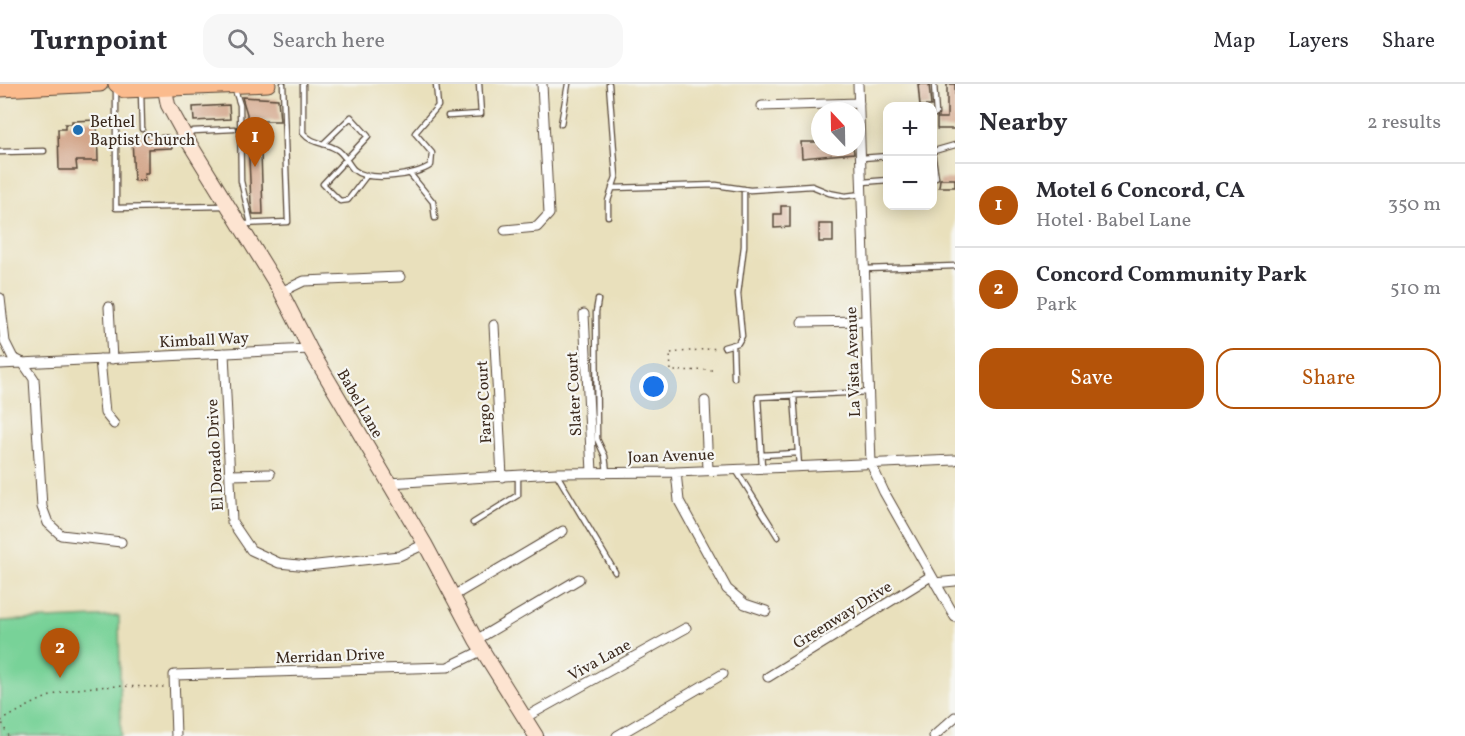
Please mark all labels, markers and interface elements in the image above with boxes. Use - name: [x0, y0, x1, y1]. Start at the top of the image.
- search box: [203, 14, 623, 68]
- text: Turnpoint: [30, 22, 167, 61]
- icon: search: [224, 25, 257, 58]
- text: Search here: [272, 26, 385, 57]
- text: Map: [1213, 27, 1255, 56]
- text: Layers: [1288, 27, 1349, 56]
- text: Share: [1382, 27, 1435, 56]
- north arrow: [811, 102, 865, 156]
- map controls: [883, 102, 937, 210]
- button: +: [883, 102, 937, 156]
- text: Nearby: [979, 105, 1068, 141]
- text: 2 results: [1367, 109, 1441, 137]
- place label: Bethel Baptist Church: [90, 112, 195, 152]
- pin: 1: [236, 118, 274, 167]
- marker: Bethel Baptist Church: [71, 123, 85, 137]
- button: −: [883, 156, 937, 210]
- text: Motel 6 Concord, CA: [1036, 176, 1245, 207]
- text: 1: [994, 191, 1003, 219]
- text: 350 m: [1388, 191, 1441, 219]
- text: Hotel · Babel Lane: [1036, 207, 1191, 235]
- text: Concord Community Park: [1036, 260, 1307, 291]
- text: 2: [993, 275, 1004, 303]
- text: 510 m: [1390, 275, 1441, 303]
- text: Park: [1036, 291, 1077, 319]
- street label: La Vista Avenue: [841, 306, 867, 418]
- street label: Kimball Way: [159, 328, 250, 354]
- button: Save: [979, 348, 1204, 409]
- button: Share: [1216, 348, 1441, 409]
- street label: Slater Court: [562, 351, 588, 437]
- street label: Fargo Court: [472, 359, 498, 444]
- street label: Babel Lane: [331, 365, 388, 443]
- your location: [639, 372, 668, 401]
- street label: El Dorado Drive: [202, 398, 230, 512]
- street label: Joan Avenue: [627, 444, 715, 470]
- street label: Greenway Drive: [789, 576, 897, 655]
- pin: 2: [40, 628, 80, 678]
- street label: Viva Lane: [565, 634, 635, 687]
- street label: Merridan Drive: [275, 644, 385, 670]

